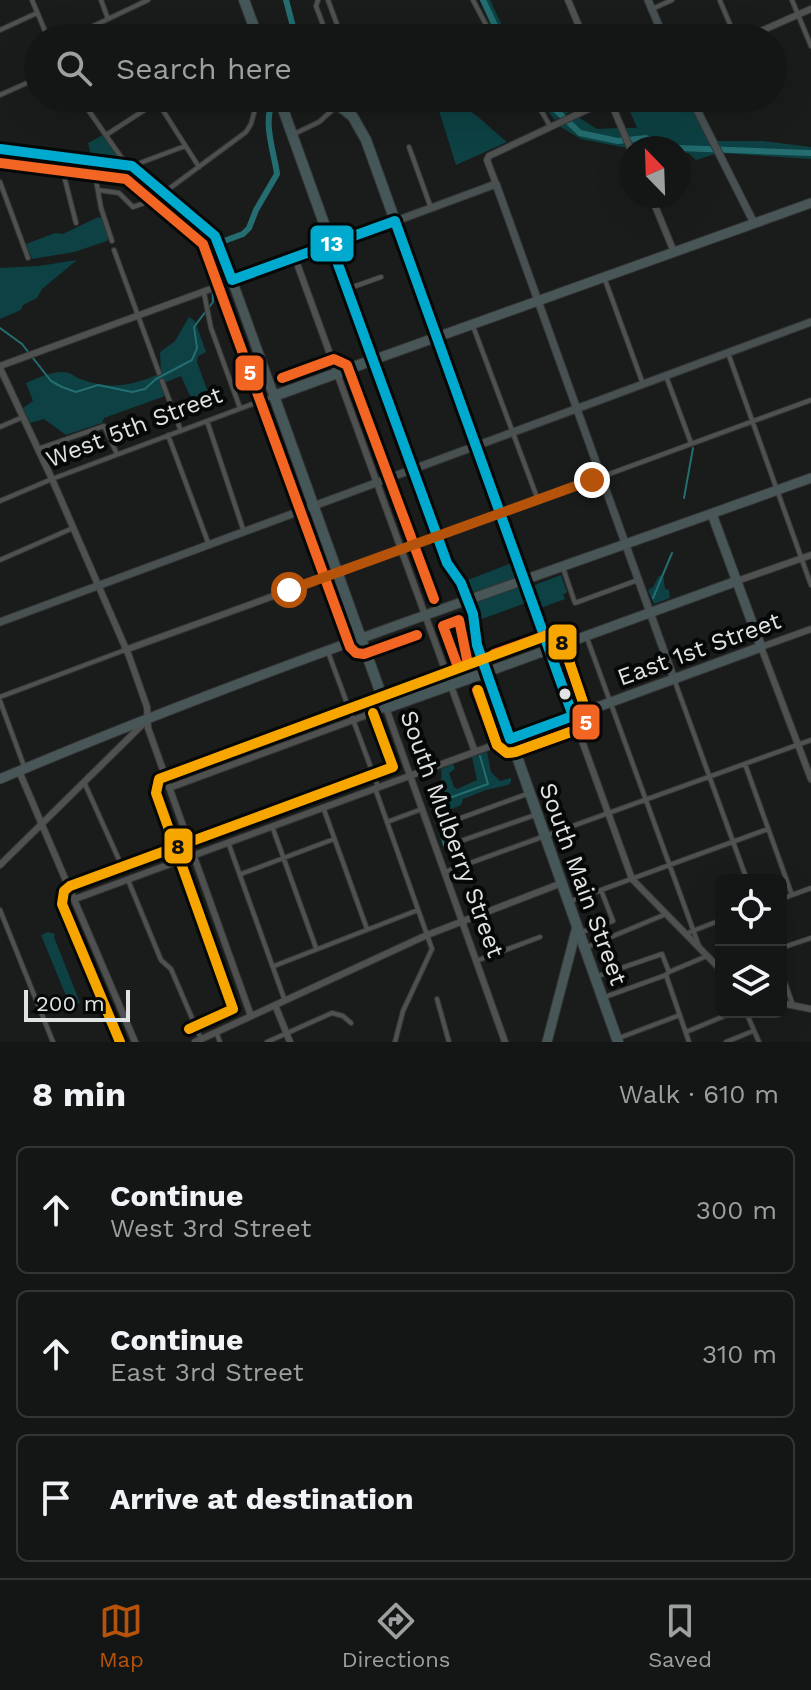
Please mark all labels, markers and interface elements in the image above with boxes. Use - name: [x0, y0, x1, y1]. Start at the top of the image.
- search box: [24, 24, 787, 112]
- icon: search: [52, 46, 96, 90]
- text: Search here: [116, 51, 292, 86]
- north arrow: [619, 136, 691, 208]
- line badge: 13: [309, 224, 355, 263]
- text: 13: [321, 231, 343, 256]
- line badge: 5: [234, 354, 265, 392]
- text: 5: [244, 360, 256, 385]
- street label: West 5th Street: [42, 381, 226, 473]
- route end: [574, 462, 610, 498]
- route start: [271, 572, 307, 608]
- street label: East 1st Street: [613, 606, 785, 692]
- line badge: 8: [547, 623, 578, 661]
- text: 8: [555, 630, 569, 655]
- unlabelled marker: [557, 686, 573, 702]
- line badge: 5: [571, 703, 601, 741]
- street label: South Mulberry Street: [394, 707, 510, 961]
- text: 5: [580, 710, 592, 735]
- street label: South Main Street: [533, 779, 633, 989]
- line badge: 8: [163, 827, 194, 865]
- text: 8: [171, 834, 185, 859]
- map controls: [715, 874, 787, 1018]
- button: locate: [715, 874, 787, 946]
- button: layers: [715, 946, 787, 1018]
- scale bar: [24, 986, 130, 1022]
- text: 200 m: [36, 991, 105, 1016]
- text: 8 min: [32, 1074, 126, 1114]
- text: Walk · 610 m: [619, 1079, 779, 1109]
- text: Continue: [110, 1178, 243, 1213]
- icon: ahead: [34, 1188, 78, 1232]
- text: 300 m: [696, 1195, 777, 1225]
- text: West 3rd Street: [110, 1213, 311, 1243]
- text: Continue: [110, 1322, 243, 1357]
- icon: ahead: [34, 1332, 78, 1376]
- text: 310 m: [702, 1339, 777, 1369]
- text: East 3rd Street: [110, 1357, 304, 1387]
- icon: arrive: [34, 1476, 78, 1520]
- text: Arrive at destination: [110, 1481, 414, 1516]
- tab: Map: [99, 1599, 144, 1672]
- tab: Directions: [342, 1599, 450, 1672]
- tab: Saved: [648, 1599, 712, 1672]

